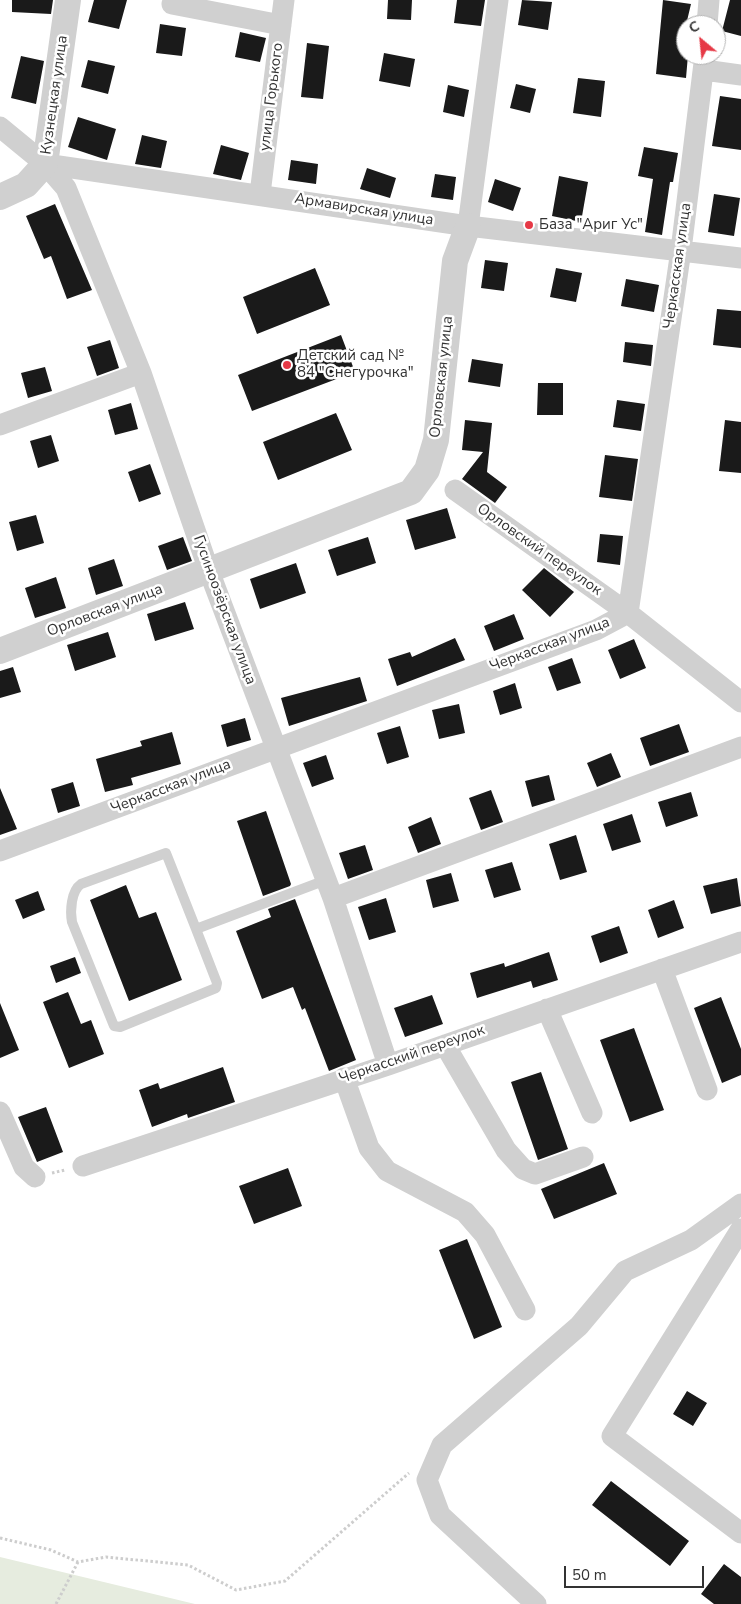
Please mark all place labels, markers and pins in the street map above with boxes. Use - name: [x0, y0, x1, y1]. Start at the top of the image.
- place label: База "Ариг Ус": [539, 216, 643, 234]
- marker: База "Ариг Ус": [523, 219, 535, 231]
- place label: Детский сад № 84 "Снегурочка": [297, 347, 414, 382]
- marker: Детский сад № 84 "Снегурочка": [281, 359, 293, 371]

